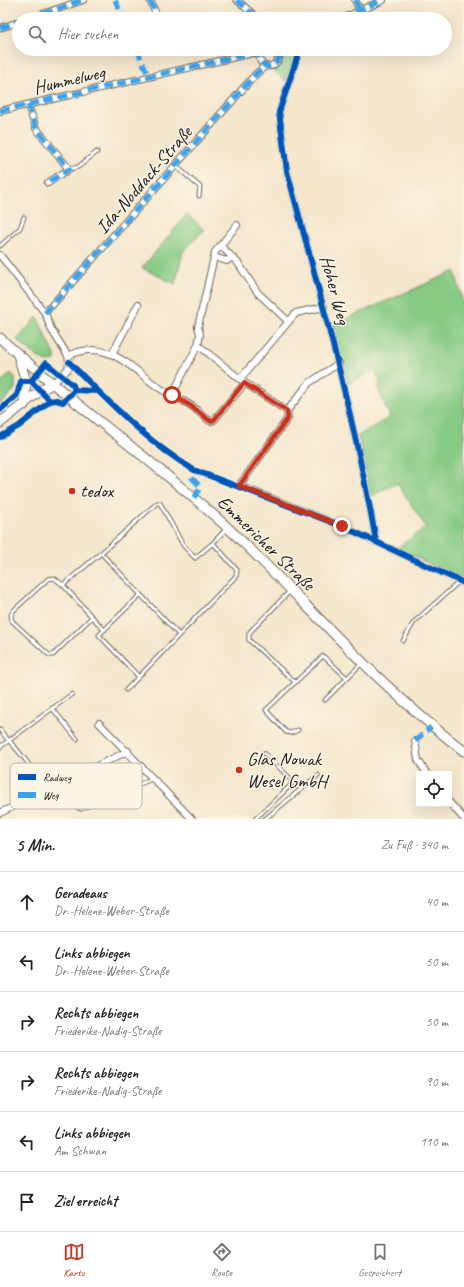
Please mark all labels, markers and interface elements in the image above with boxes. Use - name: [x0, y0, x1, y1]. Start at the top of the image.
- search box: [12, 12, 452, 56]
- icon: search: [26, 23, 48, 45]
- text: Hier suchen: [58, 25, 118, 44]
- street label: Hummelweg: [31, 60, 108, 100]
- street label: Ida-Noddack-Straße: [91, 120, 199, 239]
- street label: Hoher Weg: [314, 253, 356, 328]
- route start: [163, 386, 181, 404]
- place label: tedox: [80, 479, 115, 503]
- marker: tedox: [67, 486, 77, 496]
- street label: Emmericher Straße: [212, 490, 321, 597]
- route end: [333, 517, 351, 535]
- place label: Glas Nowak Wesel GmbH: [247, 747, 330, 793]
- legend: [10, 763, 142, 809]
- marker: Glas Nowak Wesel GmbH: [234, 765, 244, 775]
- text: Radweg: [43, 770, 72, 784]
- map controls: [416, 771, 452, 807]
- button: locate: [416, 771, 452, 807]
- text: Weg: [43, 788, 60, 802]
- text: 5 Min.: [16, 835, 55, 856]
- text: Zu Fuß · 340 m: [381, 837, 448, 853]
- text: Geradeaus: [54, 884, 107, 903]
- icon: ahead: [16, 891, 38, 913]
- text: 40 m: [426, 894, 448, 910]
- text: Dr.-Helene-Weber-Straße: [54, 903, 169, 919]
- text: Links abbiegen: [54, 944, 130, 963]
- icon: left: [16, 951, 38, 973]
- text: 50 m: [426, 954, 448, 970]
- text: Dr.-Helene-Weber-Straße: [54, 963, 169, 979]
- text: Rechts abbiegen: [54, 1004, 138, 1023]
- icon: right: [16, 1011, 38, 1033]
- text: 50 m: [426, 1014, 448, 1030]
- text: Friederike-Nadig-Straße: [54, 1023, 161, 1039]
- text: Rechts abbiegen: [54, 1064, 138, 1083]
- icon: right: [16, 1071, 38, 1093]
- text: 90 m: [426, 1074, 448, 1090]
- text: Friederike-Nadig-Straße: [54, 1083, 161, 1099]
- text: Links abbiegen: [54, 1124, 130, 1143]
- icon: left: [16, 1131, 38, 1153]
- text: 110 m: [420, 1134, 448, 1150]
- text: Am Schwan: [54, 1143, 106, 1159]
- icon: arrive: [16, 1191, 38, 1213]
- text: Ziel erreicht: [54, 1192, 117, 1211]
- tab: Karte: [63, 1241, 85, 1279]
- tab: Route: [211, 1241, 233, 1279]
- tab: Gespeichert: [358, 1241, 401, 1279]

